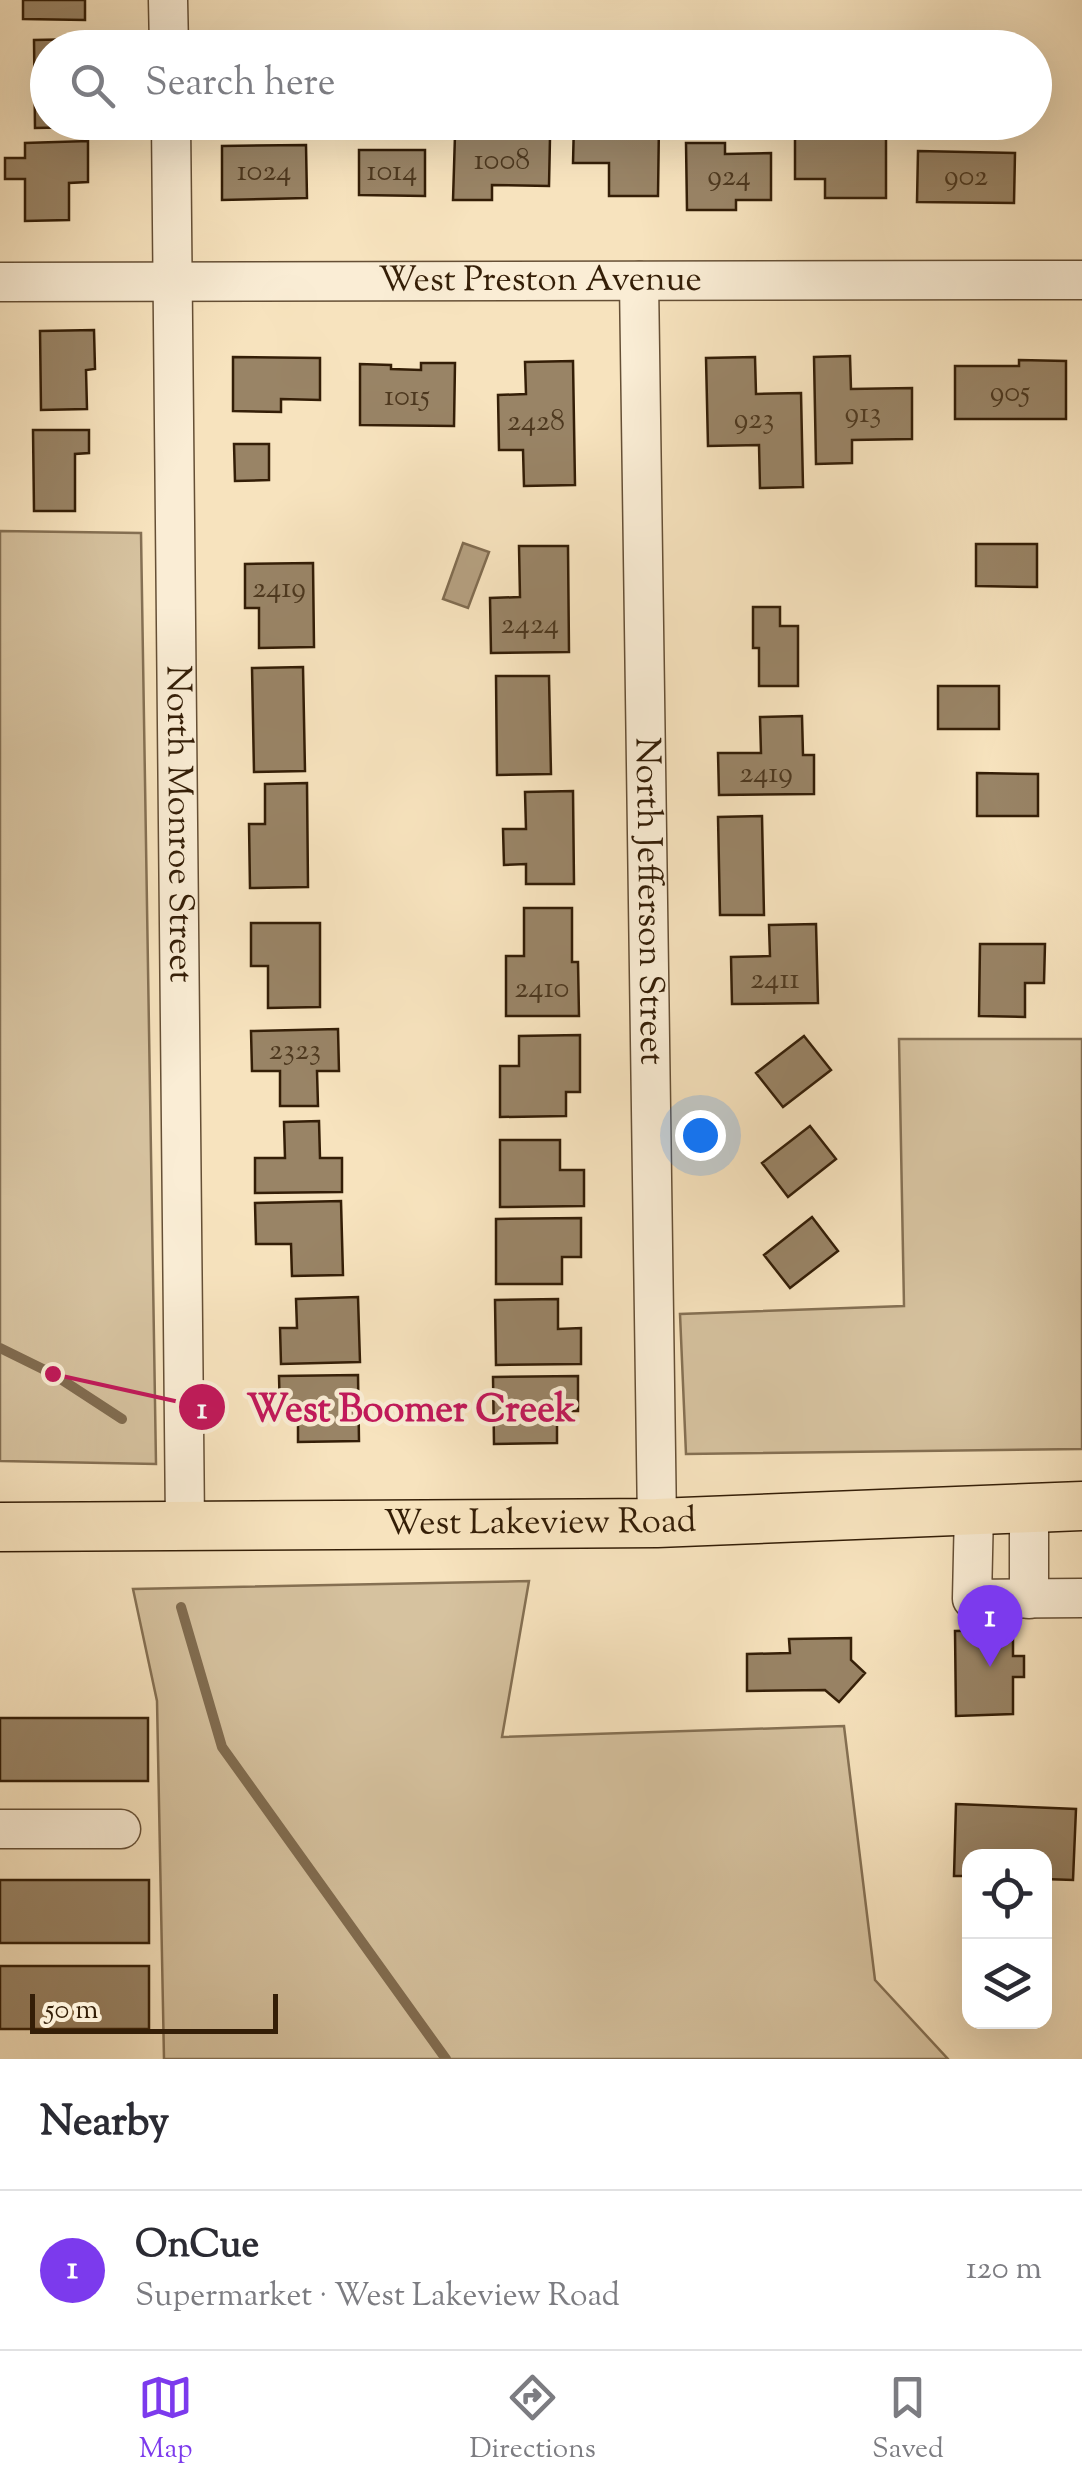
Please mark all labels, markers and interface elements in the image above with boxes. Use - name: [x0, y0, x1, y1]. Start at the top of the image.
- search box: [30, 30, 1052, 140]
- icon: search: [65, 58, 120, 113]
- text: Search here: [145, 58, 336, 112]
- house number: 1008: [474, 140, 530, 183]
- house number: 1024: [237, 151, 291, 194]
- house number: 1014: [367, 151, 417, 194]
- house number: 924: [707, 156, 751, 199]
- house number: 902: [944, 156, 988, 199]
- street label: West Preston Avenue: [378, 255, 702, 307]
- house number: 905: [990, 372, 1030, 415]
- house number: 1015: [384, 376, 430, 419]
- house number: 913: [845, 393, 881, 436]
- house number: 923: [734, 399, 774, 442]
- house number: 2428: [507, 401, 565, 444]
- house number: 2419: [252, 568, 306, 611]
- house number: 2424: [501, 604, 559, 647]
- street label: North Monroe Street: [151, 665, 205, 983]
- street label: North Jefferson Street: [620, 737, 676, 1065]
- house number: 2419: [739, 753, 793, 796]
- house number: 2411: [750, 959, 800, 1002]
- house number: 2410: [515, 968, 569, 1011]
- house number: 2323: [269, 1030, 321, 1073]
- your location: [675, 1110, 726, 1161]
- callout: West Boomer Creek: [177, 1373, 596, 1441]
- text: West Boomer Creek: [246, 1385, 576, 1439]
- text: 1: [197, 1389, 208, 1432]
- street label: West Lakeview Road: [383, 1496, 698, 1550]
- pin: 1: [958, 1584, 1022, 1667]
- map controls: [962, 1849, 1052, 2029]
- button: locate: [962, 1849, 1052, 1939]
- button: layers: [962, 1939, 1052, 2029]
- scale bar: [30, 1989, 278, 2034]
- text: 50 m: [45, 1991, 99, 2031]
- text: Nearby: [40, 2094, 169, 2154]
- text: OnCue: [135, 2220, 259, 2274]
- text: 1: [67, 2247, 78, 2293]
- text: 120 m: [966, 2247, 1042, 2293]
- text: Supermarket · West Lakeview Road: [135, 2274, 620, 2320]
- tab: Map: [138, 2370, 193, 2470]
- tab: Directions: [469, 2370, 596, 2470]
- tab: Saved: [872, 2370, 944, 2470]

